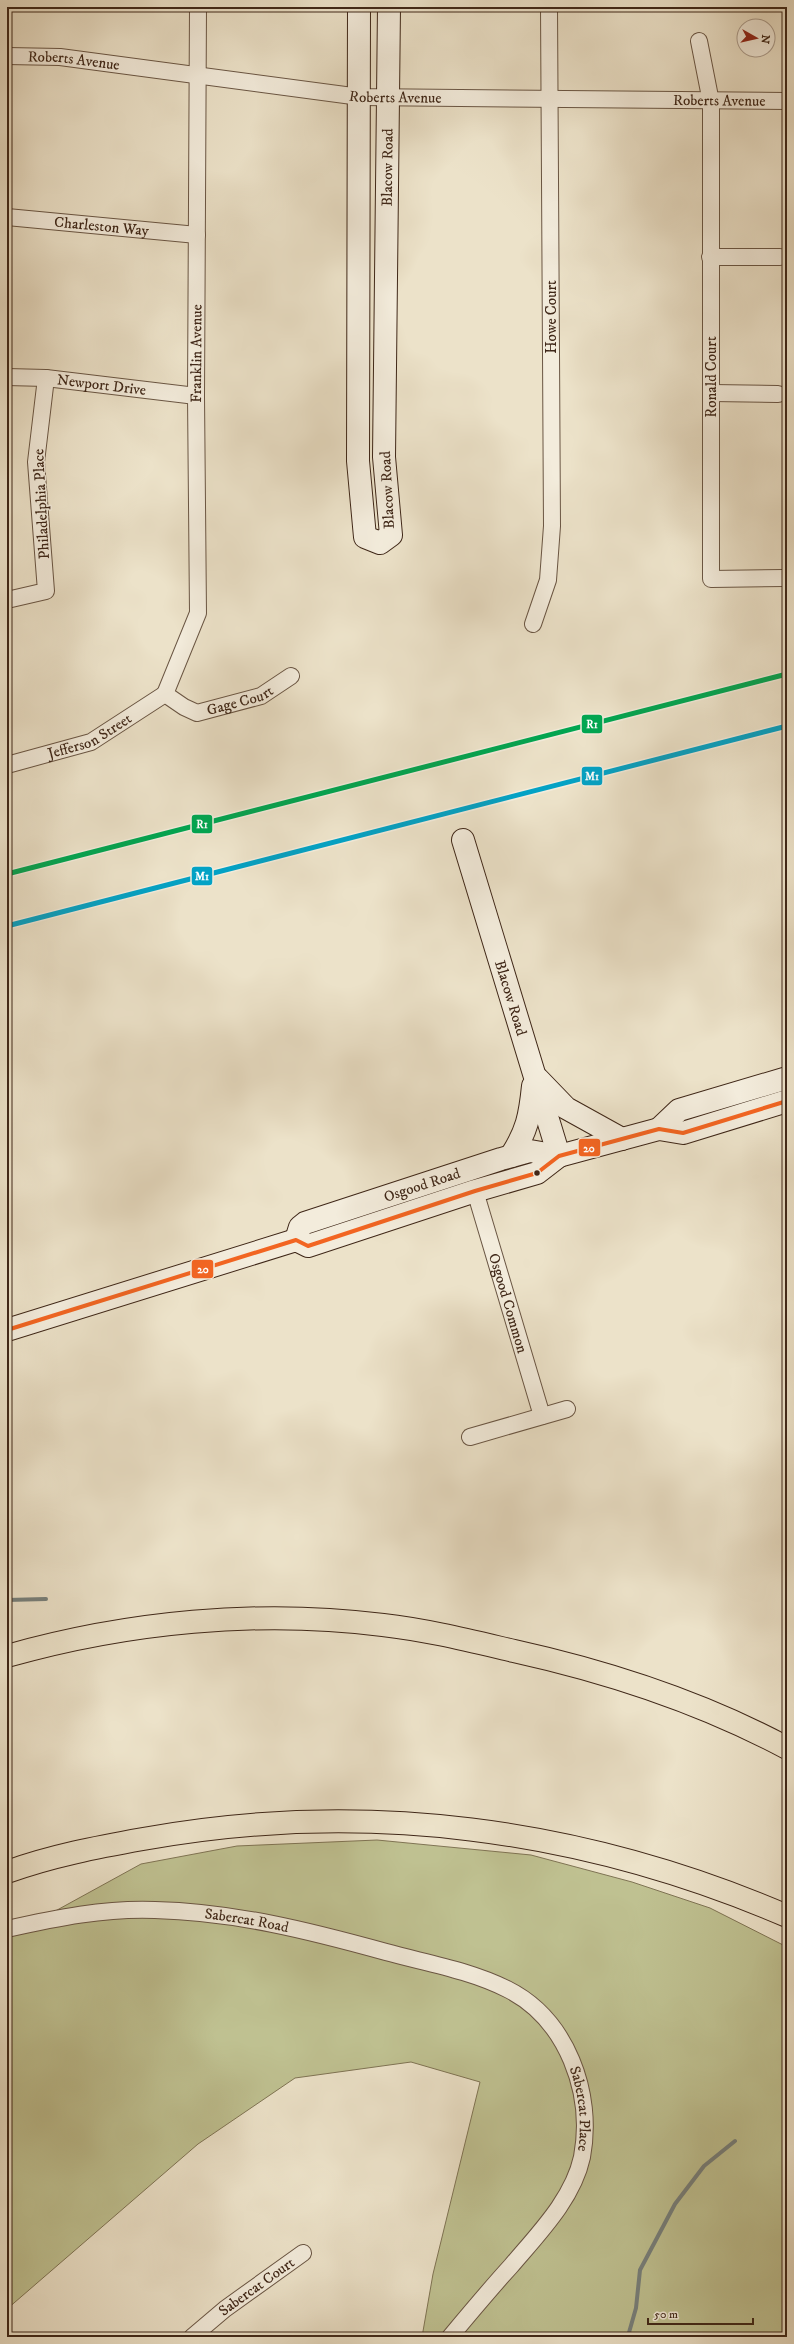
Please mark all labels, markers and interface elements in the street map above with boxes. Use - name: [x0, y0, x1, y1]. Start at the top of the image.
- north arrow: [736, 18, 776, 58]
- text: N: [757, 34, 772, 45]
- street label: Roberts Avenue: [28, 47, 121, 75]
- street label: Roberts Avenue: [348, 87, 442, 108]
- street label: Roberts Avenue: [673, 91, 766, 111]
- street label: Blacow Road: [378, 128, 398, 207]
- street label: Charleston Way: [53, 213, 151, 240]
- street label: Howe Court: [542, 280, 561, 354]
- street label: Franklin Avenue: [187, 304, 206, 403]
- street label: Ronald Court: [702, 336, 721, 418]
- street label: Newport Drive: [56, 370, 147, 400]
- street label: Philadelphia Place: [29, 448, 54, 560]
- street label: Blacow Road: [376, 450, 399, 529]
- street label: Gage Court: [205, 681, 277, 720]
- street label: Jefferson Street: [44, 709, 136, 764]
- line badge: R1: [581, 714, 603, 734]
- text: R1: [586, 718, 598, 732]
- line badge: M1: [581, 766, 603, 786]
- text: M1: [585, 770, 599, 784]
- line badge: R1: [191, 814, 213, 834]
- text: R1: [196, 818, 208, 832]
- line badge: M1: [191, 866, 213, 886]
- text: M1: [195, 870, 209, 884]
- street label: Blacow Road: [490, 958, 531, 1039]
- line badge: 20: [578, 1138, 601, 1157]
- text: 20: [583, 1142, 595, 1156]
- street label: Osgood Road: [381, 1164, 463, 1207]
- unlabelled marker: [532, 1168, 542, 1178]
- street label: Osgood Common: [484, 1251, 532, 1356]
- line badge: 20: [191, 1259, 214, 1279]
- text: 20: [197, 1263, 209, 1277]
- street label: Sabercat Road: [204, 1904, 291, 1937]
- street label: Sabercat Place: [565, 2064, 594, 2153]
- street label: Sabercat Court: [215, 2253, 299, 2320]
- scale bar: [648, 2300, 753, 2326]
- text: 50 m: [654, 2307, 678, 2322]

